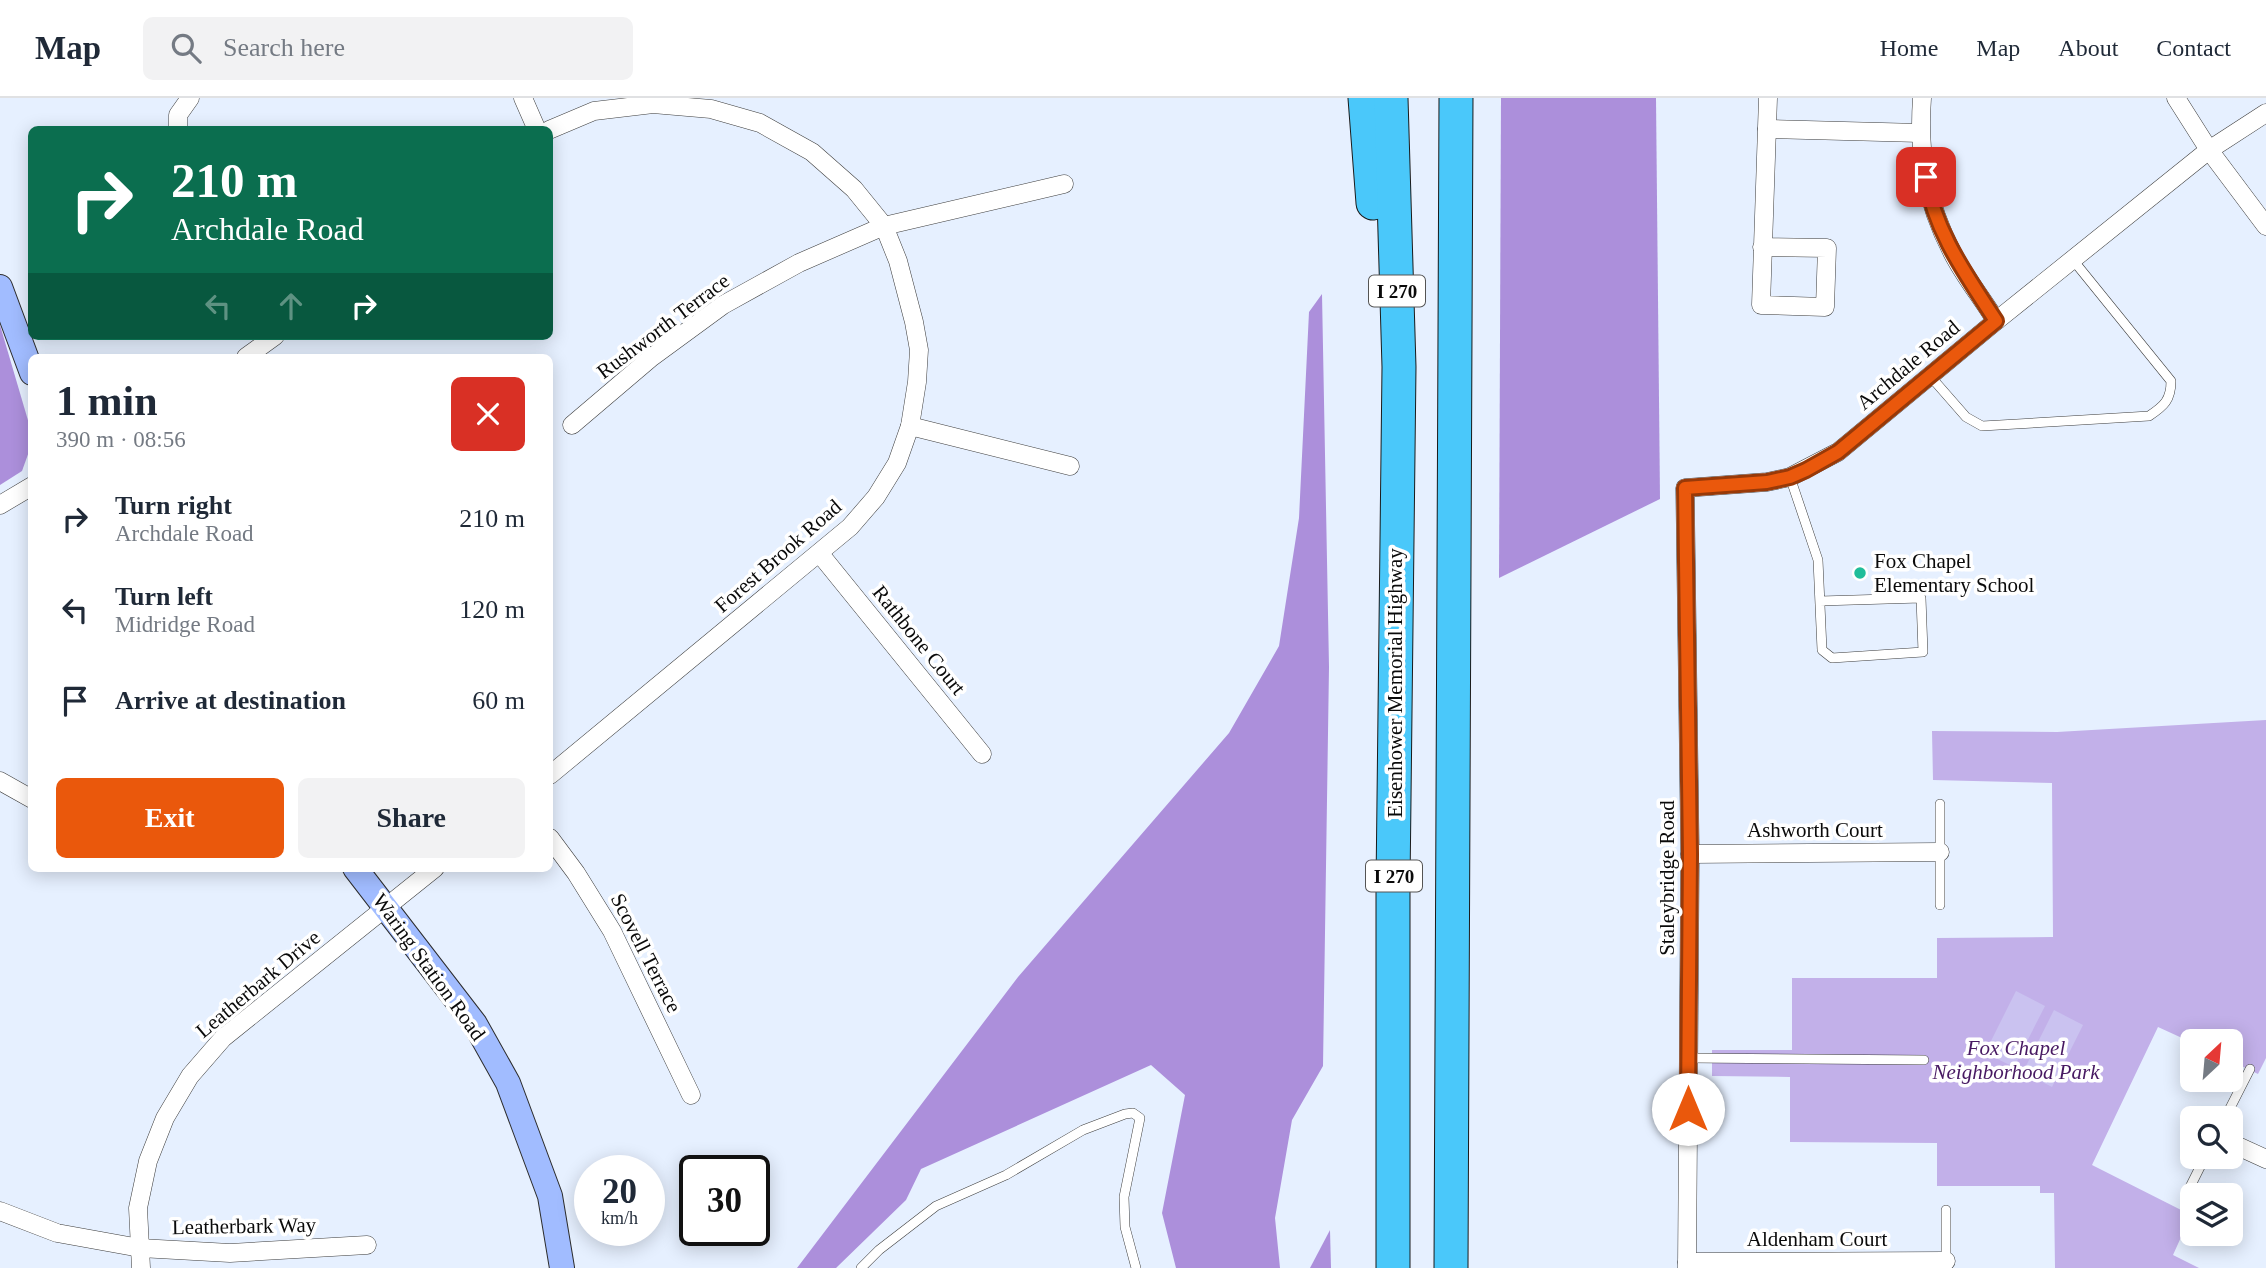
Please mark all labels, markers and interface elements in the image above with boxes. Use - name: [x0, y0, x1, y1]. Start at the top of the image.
- search box: [143, 17, 633, 80]
- icon: search: [167, 29, 205, 67]
- text: Map: [35, 30, 101, 66]
- text: Search here: [223, 33, 345, 62]
- text: Home: [1880, 35, 1938, 61]
- text: Map: [1976, 35, 2020, 61]
- text: About: [2058, 35, 2118, 61]
- text: Contact: [2156, 35, 2231, 61]
- pin: [1896, 147, 1956, 207]
- text: 210 m: [171, 153, 298, 208]
- icon: right: [56, 154, 147, 245]
- icon: arrive: [1907, 158, 1945, 196]
- text: Archdale Road: [171, 211, 364, 247]
- street label: Rushworth Terrace: [592, 268, 734, 384]
- road number: I 270: [1369, 276, 1425, 307]
- icon: left: [199, 287, 237, 325]
- icon: ahead: [272, 287, 310, 325]
- icon: right: [345, 287, 383, 325]
- street label: Archdale Road: [1852, 315, 1965, 415]
- button: close: [451, 377, 525, 451]
- text: 1 min: [56, 378, 158, 424]
- text: 390 m · 08:56: [56, 427, 186, 452]
- text: Turn right: [115, 491, 232, 520]
- street label: Forest Brook Road: [710, 494, 847, 617]
- icon: right: [56, 500, 94, 538]
- text: 210 m: [459, 504, 525, 533]
- text: Archdale Road: [115, 521, 254, 546]
- street label: Eisenhower Memorial Highway: [1383, 548, 1407, 818]
- place label: Fox Chapel Elementary School: [1874, 549, 2035, 597]
- marker: Fox Chapel Elementary School: [1852, 565, 1868, 581]
- street label: Rathbone Court: [868, 581, 970, 700]
- text: Turn left: [115, 582, 213, 611]
- icon: left: [56, 591, 94, 629]
- text: 120 m: [459, 595, 525, 624]
- text: Midridge Road: [115, 612, 255, 637]
- icon: arrive: [56, 682, 94, 720]
- text: Arrive at destination: [115, 686, 346, 715]
- text: 60 m: [472, 686, 525, 715]
- button: Exit: [56, 778, 284, 858]
- button: Share: [298, 778, 525, 858]
- street label: Staleybridge Road: [1655, 800, 1679, 956]
- street label: Ashworth Court: [1747, 818, 1883, 842]
- road number: I 270: [1366, 860, 1422, 891]
- street label: Waring Station Road: [368, 889, 491, 1045]
- street label: Scovell Terrace: [606, 889, 686, 1017]
- street label: Leatherbark Drive: [191, 925, 325, 1043]
- north arrow: [2180, 1029, 2244, 1092]
- map controls: [2180, 1029, 2243, 1246]
- park label: Fox Chapel Neighborhood Park: [1931, 1036, 2100, 1084]
- position arrow: [1651, 1072, 1725, 1146]
- button: search: [2180, 1106, 2243, 1169]
- speed limit sign: 30: [679, 1155, 770, 1246]
- text: 20: [602, 1172, 637, 1211]
- button: layers: [2180, 1183, 2243, 1246]
- text: km/h: [601, 1208, 638, 1228]
- street label: Leatherbark Way: [172, 1213, 317, 1239]
- street label: Aldenham Court: [1747, 1227, 1887, 1251]

